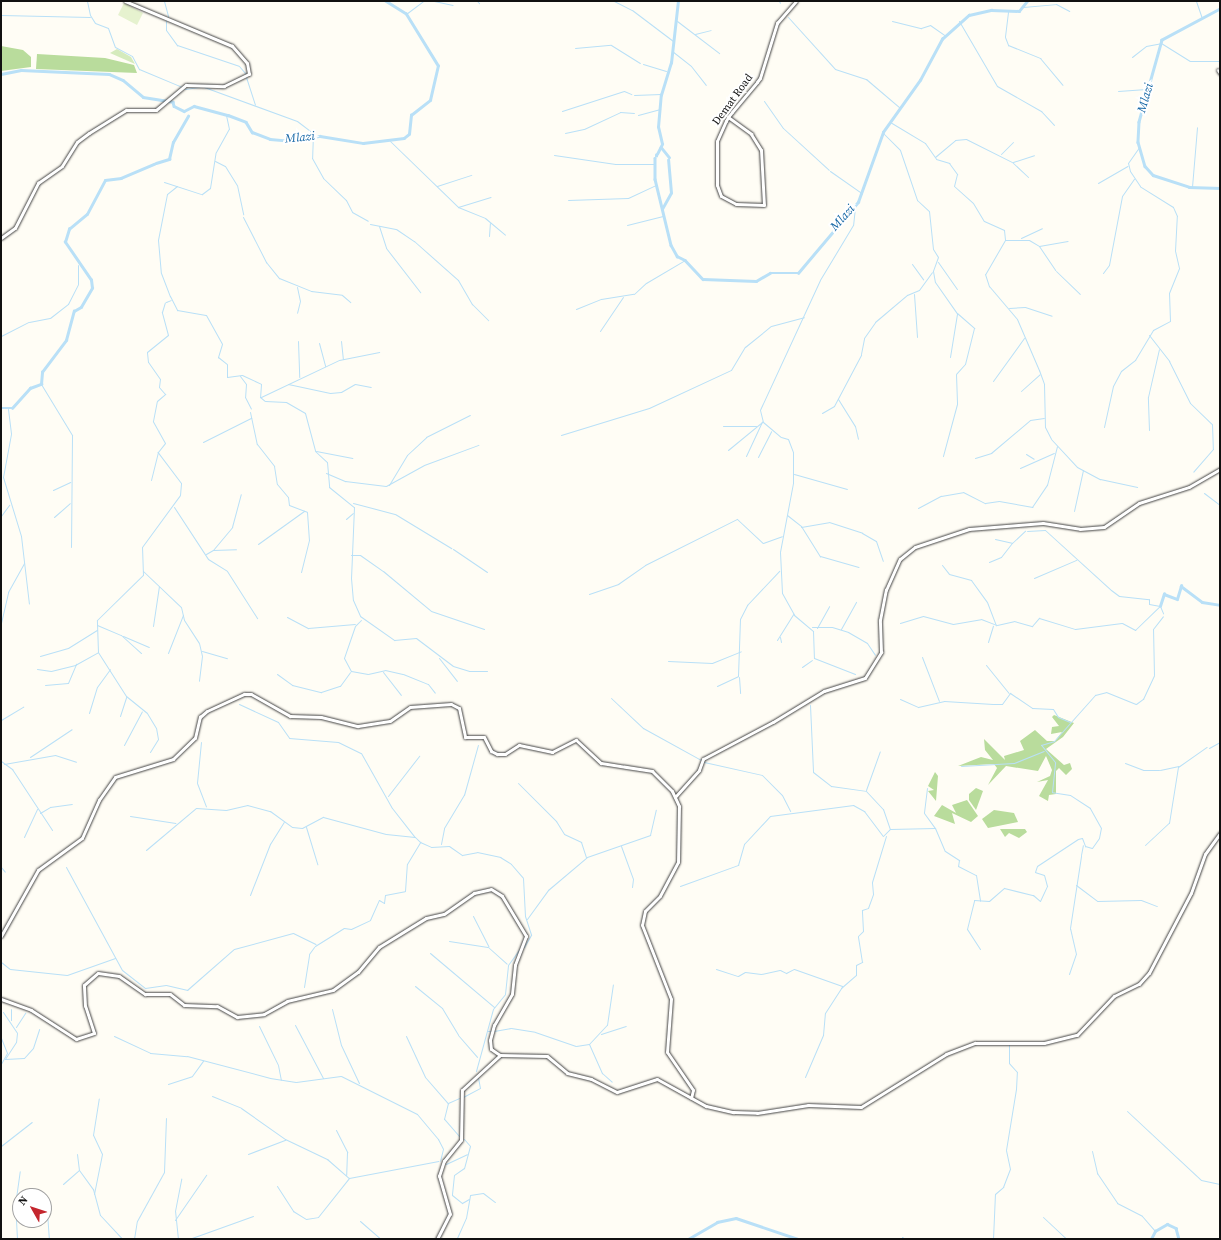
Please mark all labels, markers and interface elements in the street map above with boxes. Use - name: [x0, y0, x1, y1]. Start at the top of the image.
- street label: Demat Road: [710, 72, 756, 128]
- water label: Mlazi: [1135, 82, 1157, 114]
- water label: Mlazi: [284, 130, 316, 146]
- water label: Mlazi: [828, 202, 858, 234]
- north arrow: [12, 1188, 52, 1228]
- text: N: [15, 1193, 31, 1209]

